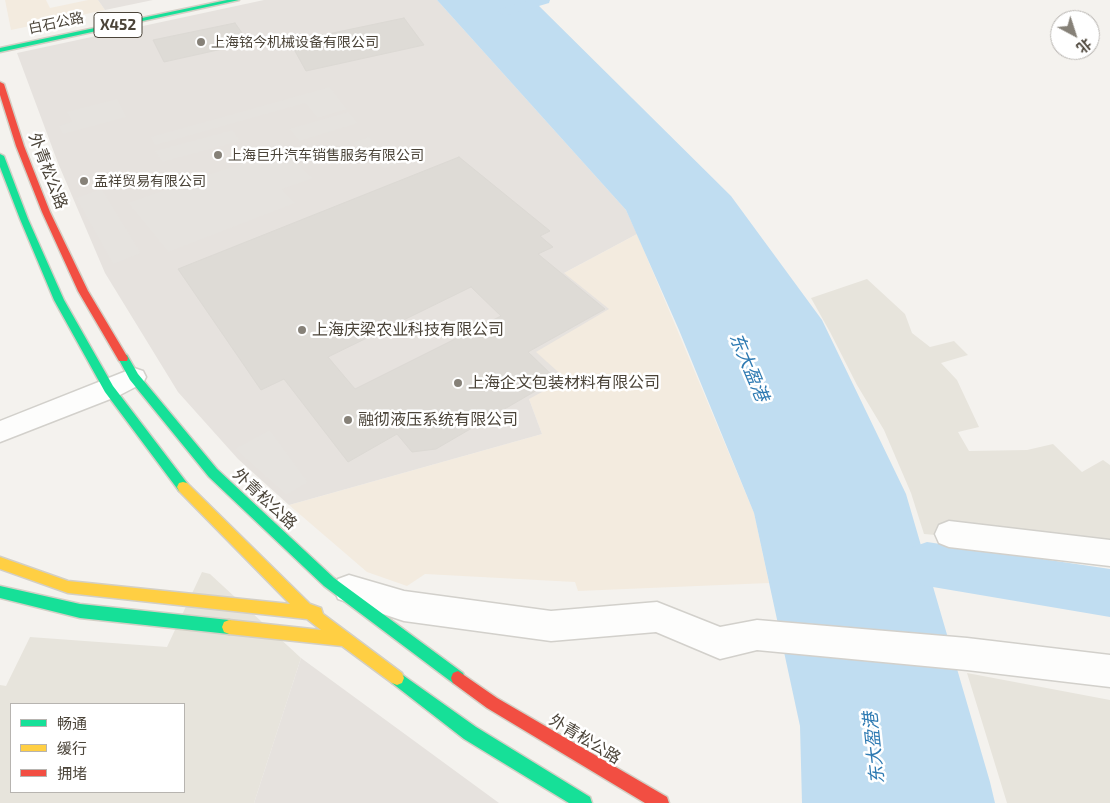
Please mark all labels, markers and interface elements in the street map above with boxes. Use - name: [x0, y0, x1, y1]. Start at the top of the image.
- street label: 白石公路: [27, 9, 85, 37]
- north arrow: [1050, 10, 1100, 60]
- road number: X452: [94, 12, 142, 38]
- place label: 上海铭今机械设备有限公司: [211, 34, 379, 50]
- text: 北: [1073, 35, 1095, 57]
- marker: 上海铭今机械设备有限公司: [195, 36, 207, 48]
- street label: 外青松公路: [25, 130, 71, 212]
- place label: 上海巨升汽车销售服务有限公司: [228, 147, 424, 163]
- marker: 上海巨升汽车销售服务有限公司: [212, 149, 224, 161]
- place label: 孟祥贸易有限公司: [94, 173, 206, 189]
- marker: 孟祥贸易有限公司: [78, 175, 90, 187]
- place label: 上海庆梁农业科技有限公司: [312, 320, 504, 340]
- marker: 上海庆梁农业科技有限公司: [296, 324, 308, 336]
- water label: 东大盈港: [725, 330, 773, 404]
- place label: 上海企文包装材料有限公司: [468, 373, 660, 393]
- marker: 上海企文包装材料有限公司: [452, 377, 464, 389]
- place label: 融彻液压系统有限公司: [358, 410, 518, 430]
- marker: 融彻液压系统有限公司: [342, 414, 354, 426]
- street label: 外青松公路: [229, 465, 301, 533]
- legend: [10, 703, 185, 793]
- street label: 外青松公路: [546, 710, 624, 768]
- water label: 东大盈港: [859, 711, 889, 785]
- text: 畅通: [57, 714, 87, 732]
- text: 缓行: [57, 739, 87, 757]
- text: 拥堵: [57, 764, 87, 782]

